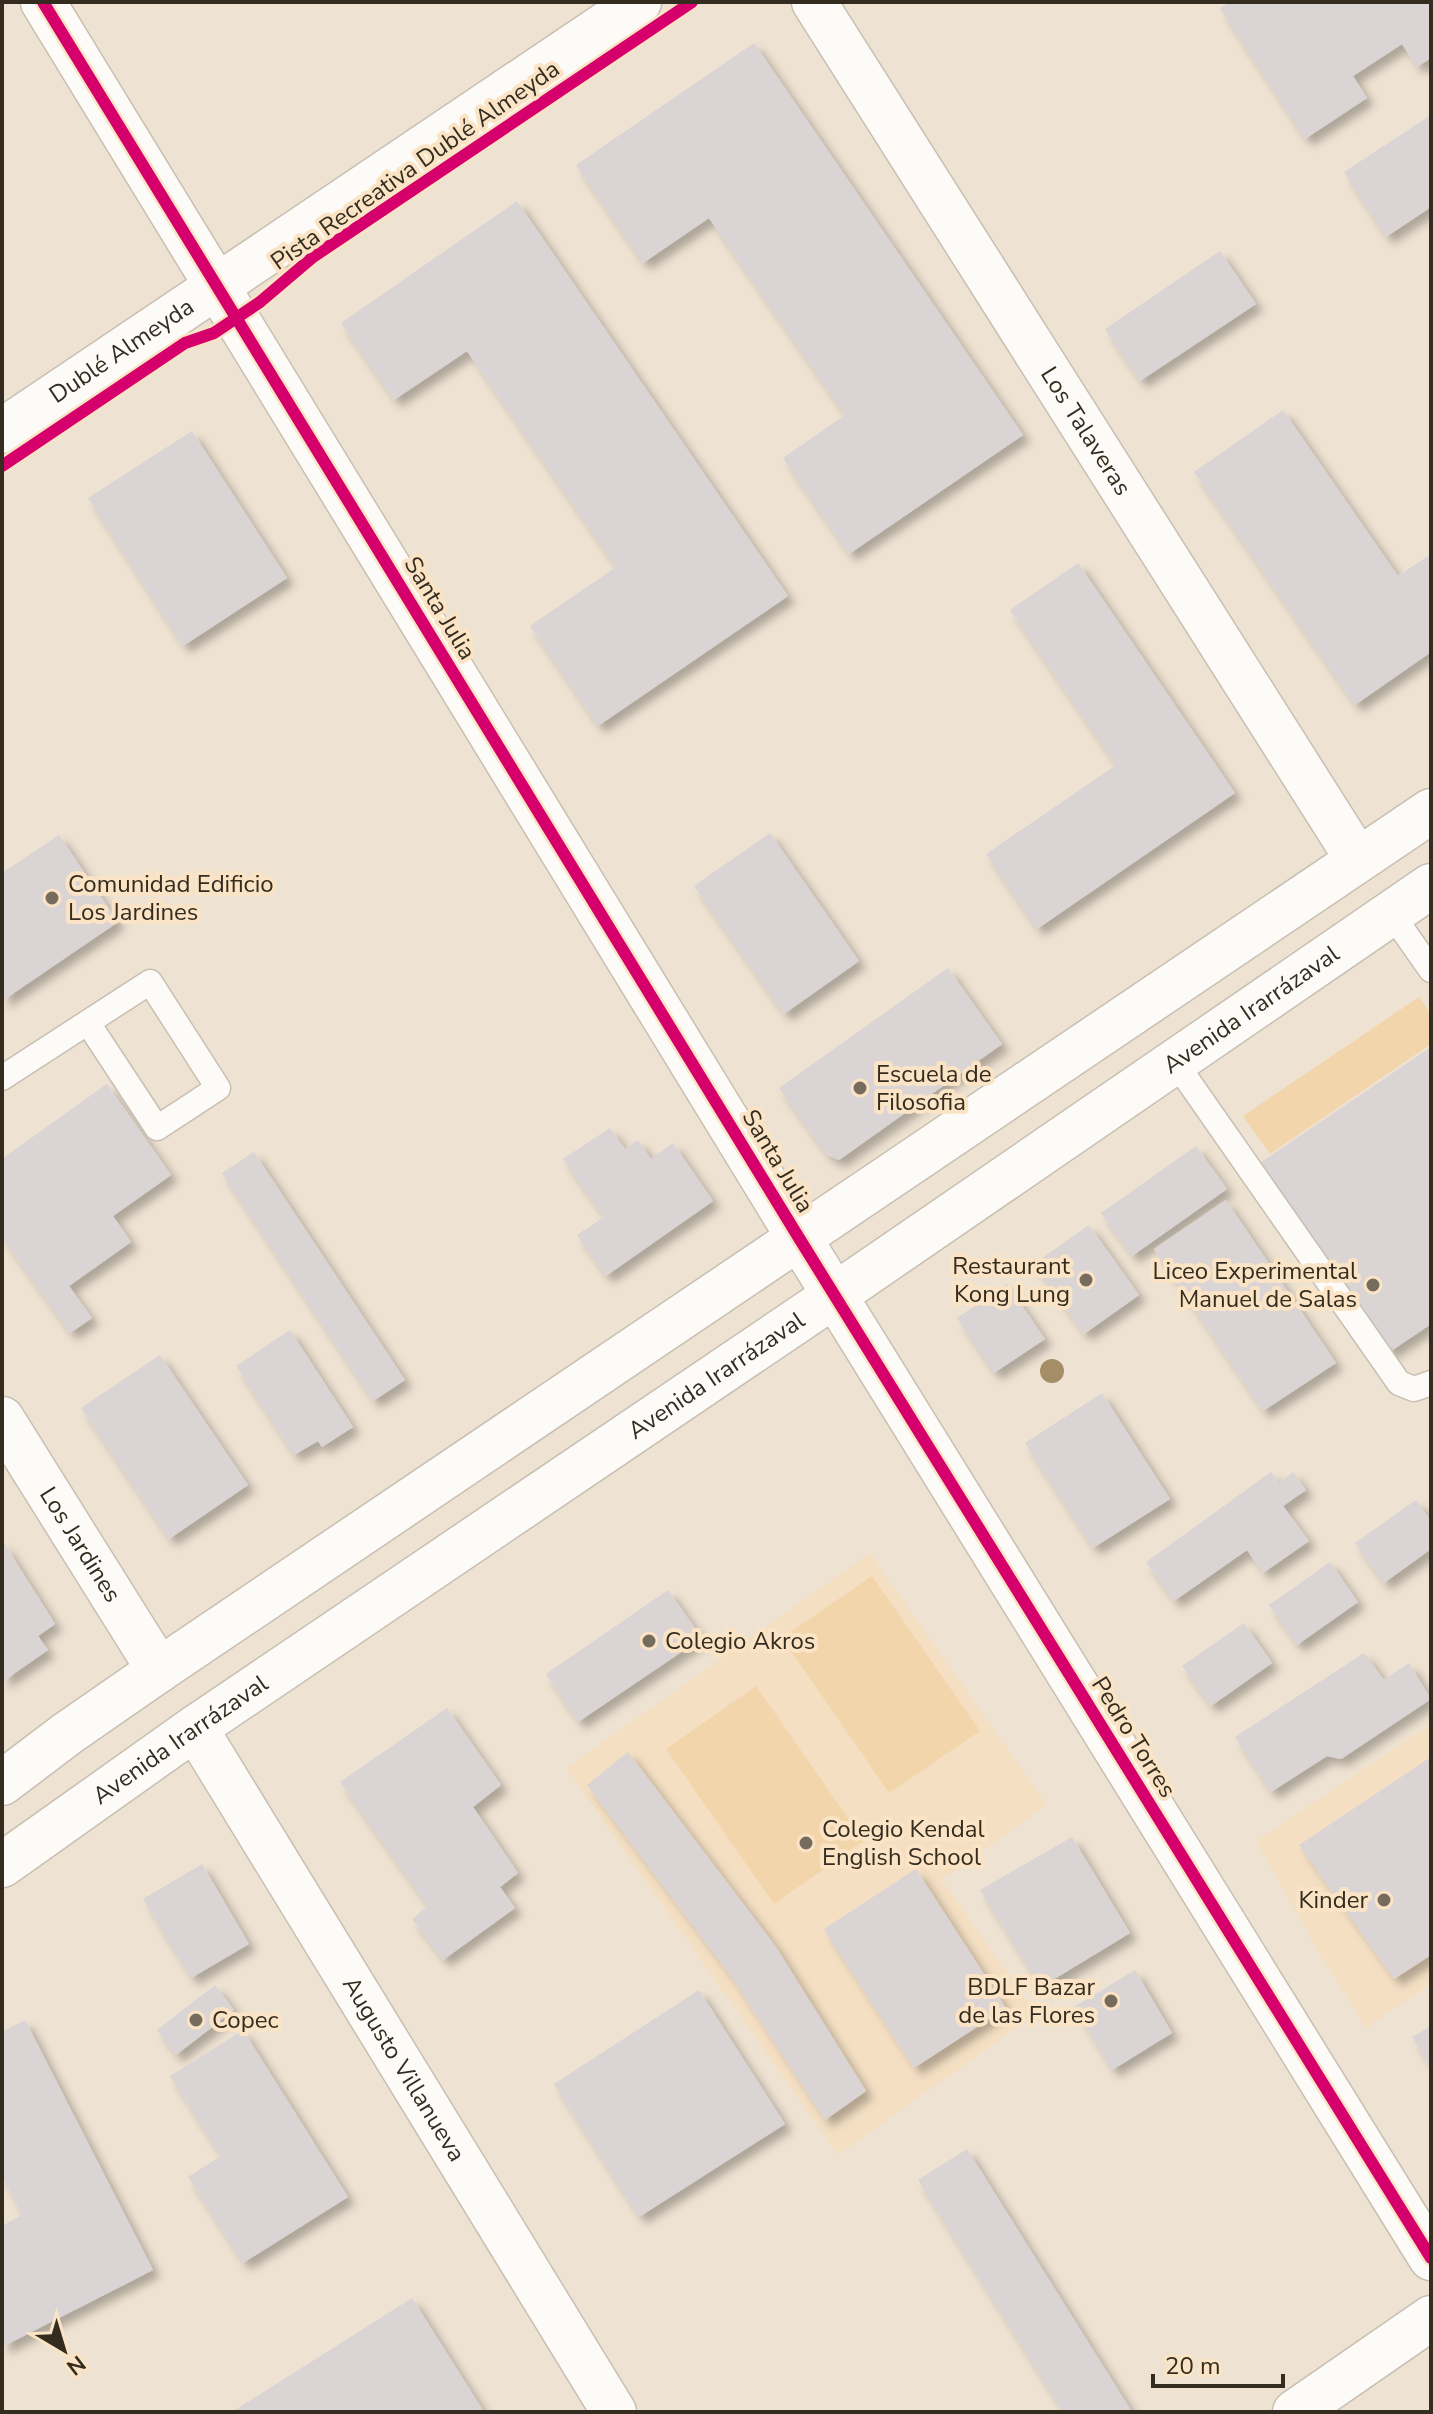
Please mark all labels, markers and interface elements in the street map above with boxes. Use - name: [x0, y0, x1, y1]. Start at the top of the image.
- street label: Pista Recreativa Dublé Almeyda: [264, 53, 566, 277]
- street label: Dublé Almeyda: [43, 290, 200, 411]
- street label: Los Talaveras: [1033, 360, 1139, 502]
- street label: Santa Julia: [397, 550, 483, 666]
- place label: Comunidad Edificio Los Jardines: [68, 868, 274, 928]
- marker: Comunidad Edificio Los Jardines: [43, 889, 61, 907]
- street label: Avenida Irarrázaval: [1157, 938, 1345, 1081]
- place label: Escuela de Filosofia: [876, 1058, 991, 1118]
- marker: Escuela de Filosofia: [851, 1079, 869, 1097]
- street label: Santa Julia: [735, 1103, 821, 1219]
- place label: Restaurant Kong Lung: [952, 1250, 1071, 1310]
- place label: Liceo Experimental Manuel de Salas: [1153, 1255, 1357, 1315]
- marker: Restaurant Kong Lung: [1077, 1271, 1095, 1289]
- marker: Liceo Experimental Manuel de Salas: [1364, 1276, 1382, 1294]
- street label: Avenida Irarrázaval: [622, 1304, 811, 1447]
- street label: Los Jardines: [32, 1481, 129, 1608]
- place label: Colegio Akros: [665, 1625, 815, 1657]
- marker: Colegio Akros: [640, 1632, 658, 1650]
- street label: Avenida Irarrázaval: [86, 1667, 274, 1812]
- street label: Pedro Torres: [1084, 1671, 1184, 1803]
- place label: Colegio Kendal English School: [822, 1813, 985, 1873]
- marker: Colegio Kendal English School: [797, 1834, 815, 1852]
- place label: Kinder: [1298, 1884, 1368, 1916]
- marker: Kinder: [1375, 1891, 1393, 1909]
- street label: Augusto Villanueva: [335, 1971, 473, 2168]
- place label: BDLF Bazar de las Flores: [958, 1971, 1095, 2031]
- marker: BDLF Bazar de las Flores: [1102, 1992, 1120, 2010]
- place label: Copec: [212, 2004, 279, 2036]
- marker: Copec: [187, 2011, 205, 2029]
- north arrow: [24, 2310, 104, 2390]
- scale bar: [1153, 2338, 1283, 2388]
- text: N: [60, 2348, 91, 2382]
- text: 20 m: [1165, 2350, 1221, 2382]

